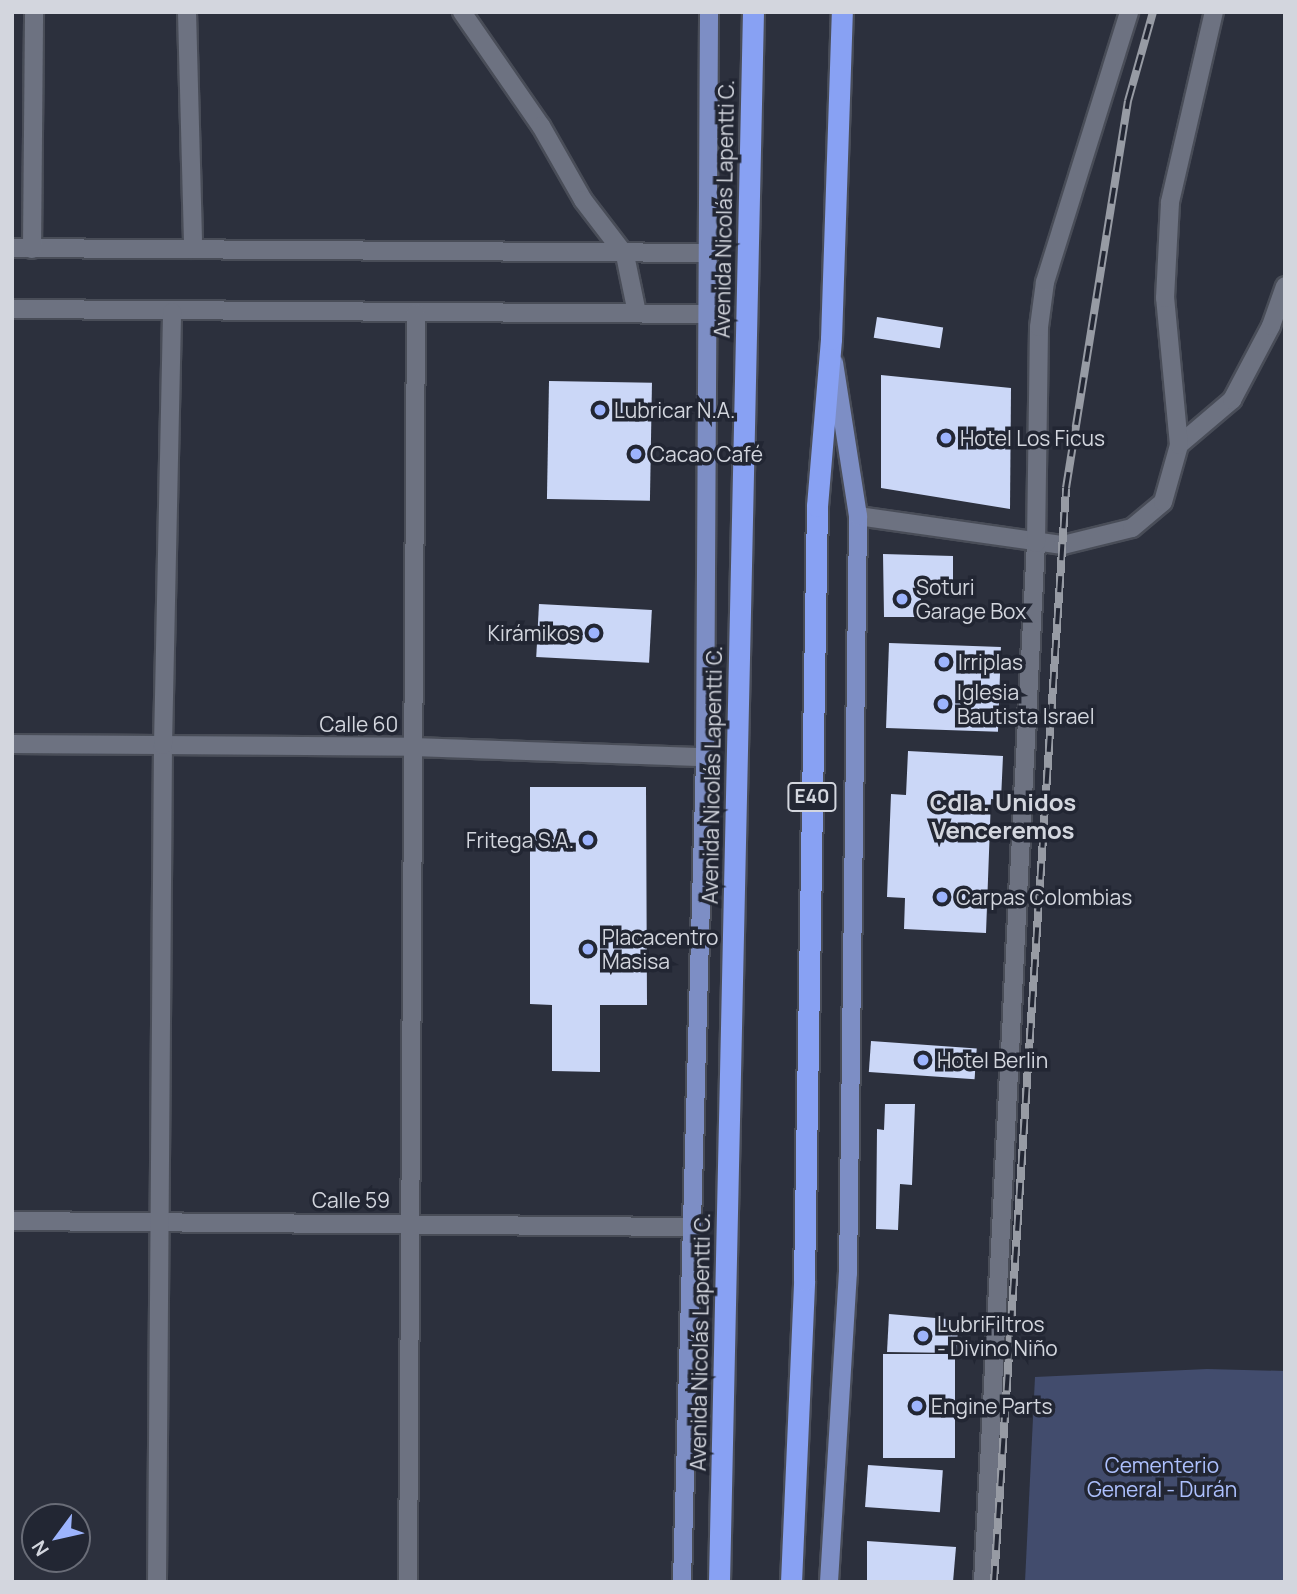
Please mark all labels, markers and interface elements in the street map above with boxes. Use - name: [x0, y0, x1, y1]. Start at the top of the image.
- street label: Avenida Nicolás Lapentti C.: [709, 80, 739, 338]
- place label: Lubricar N.A.: [614, 397, 735, 423]
- marker: Lubricar N.A.: [592, 402, 608, 418]
- place label: Hotel Los Ficus: [960, 425, 1105, 451]
- marker: Hotel Los Ficus: [938, 430, 954, 446]
- place label: Cacao Café: [650, 441, 763, 467]
- marker: Cacao Café: [628, 446, 644, 462]
- place label: Soturi Garage Box: [916, 574, 1026, 624]
- marker: Soturi Garage Box: [894, 591, 910, 607]
- place label: Kirámikos: [488, 620, 580, 646]
- marker: Kirámikos: [586, 625, 602, 641]
- street label: Avenida Nicolás Lapentti C.: [697, 646, 727, 904]
- place label: Irriplas: [958, 649, 1023, 675]
- marker: Irriplas: [936, 654, 952, 670]
- place label: Iglesia Bautista Israel: [957, 679, 1095, 729]
- marker: Iglesia Bautista Israel: [935, 696, 951, 712]
- street label: Calle 60: [320, 711, 398, 737]
- road number: E40: [786, 782, 838, 812]
- district label: Cdla. Unidos Venceremos: [930, 788, 1076, 844]
- place label: Fritega S.A.: [466, 827, 574, 853]
- marker: Fritega S.A.: [580, 832, 596, 848]
- place label: Carpas Colombias: [956, 884, 1132, 910]
- marker: Carpas Colombias: [934, 889, 950, 905]
- place label: Placacentro Masisa: [602, 924, 718, 974]
- marker: Placacentro Masisa: [580, 941, 596, 957]
- place label: Hotel Berlin: [937, 1047, 1048, 1073]
- marker: Hotel Berlin: [915, 1052, 931, 1068]
- street label: Calle 59: [312, 1187, 390, 1213]
- street label: Avenida Nicolás Lapentti C.: [685, 1213, 715, 1471]
- place label: LubriFiltros - Divino Niño: [937, 1311, 1058, 1361]
- marker: LubriFiltros - Divino Niño: [915, 1328, 931, 1344]
- place label: Engine Parts: [931, 1393, 1053, 1419]
- marker: Engine Parts: [909, 1398, 925, 1414]
- park label: Cementerio General - Durán: [1087, 1452, 1237, 1502]
- north arrow: [21, 1503, 91, 1573]
- text: N: [25, 1536, 55, 1561]

